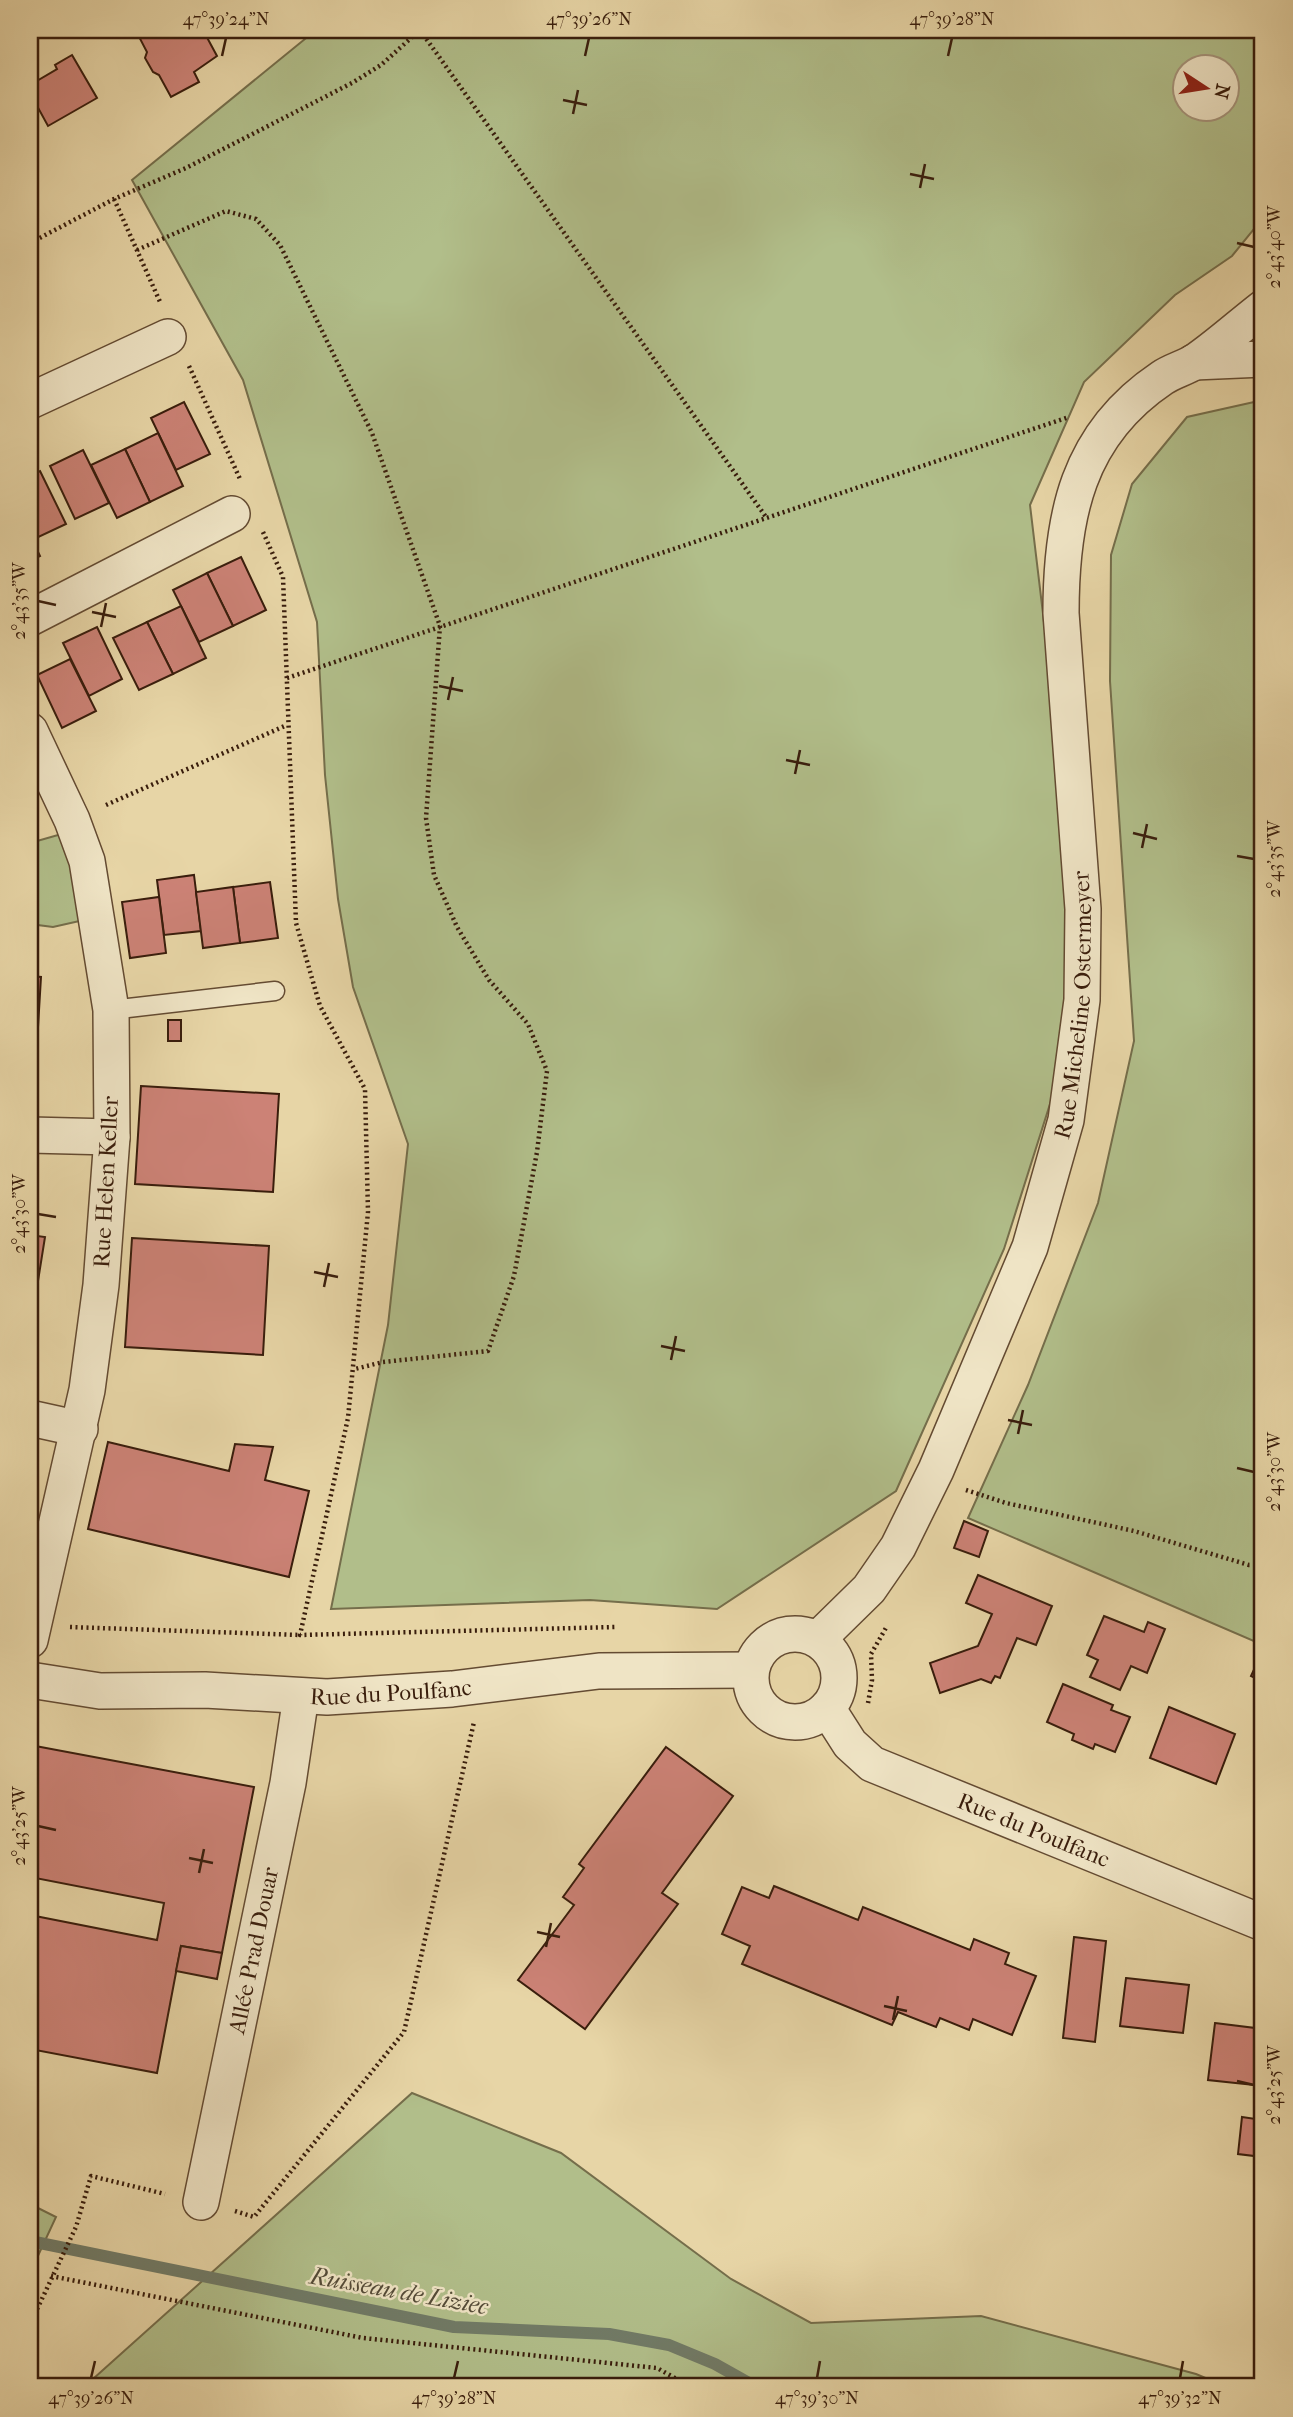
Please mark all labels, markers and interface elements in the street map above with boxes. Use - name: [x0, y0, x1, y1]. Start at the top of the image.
- text: 47°39'24"N: [183, 9, 270, 30]
- text: 47°39'26"N: [546, 9, 632, 30]
- text: 47°39'28"N: [910, 9, 995, 30]
- north arrow: [1170, 52, 1240, 122]
- text: N: [1209, 82, 1234, 101]
- text: 2°43'40"W: [1264, 204, 1285, 288]
- text: 2°43'35"W: [9, 561, 30, 640]
- text: 2°43'35"W: [1264, 819, 1285, 898]
- street label: Rue Micheline Ostermeyer: [1048, 870, 1097, 1142]
- street label: Rue Helen Keller: [88, 1095, 124, 1269]
- text: 2°43'30"W: [9, 1173, 30, 1254]
- text: 2°43'30"W: [1264, 1431, 1285, 1512]
- street label: Rue du Poulfanc: [309, 1673, 473, 1711]
- text: 2°43'25"W: [9, 1785, 30, 1866]
- street label: Rue du Poulfanc: [954, 1787, 1114, 1873]
- street label: Allée Prad Douar: [223, 1864, 284, 2037]
- text: 2°43'25"W: [1264, 2044, 1285, 2125]
- water label: Ruisseau de Liziec: [306, 2261, 491, 2321]
- text: 47°39'26"N: [48, 2388, 134, 2409]
- text: 47°39'28"N: [412, 2388, 497, 2409]
- text: 47°39'30"N: [775, 2388, 859, 2409]
- text: 47°39'32"N: [1138, 2388, 1222, 2409]

